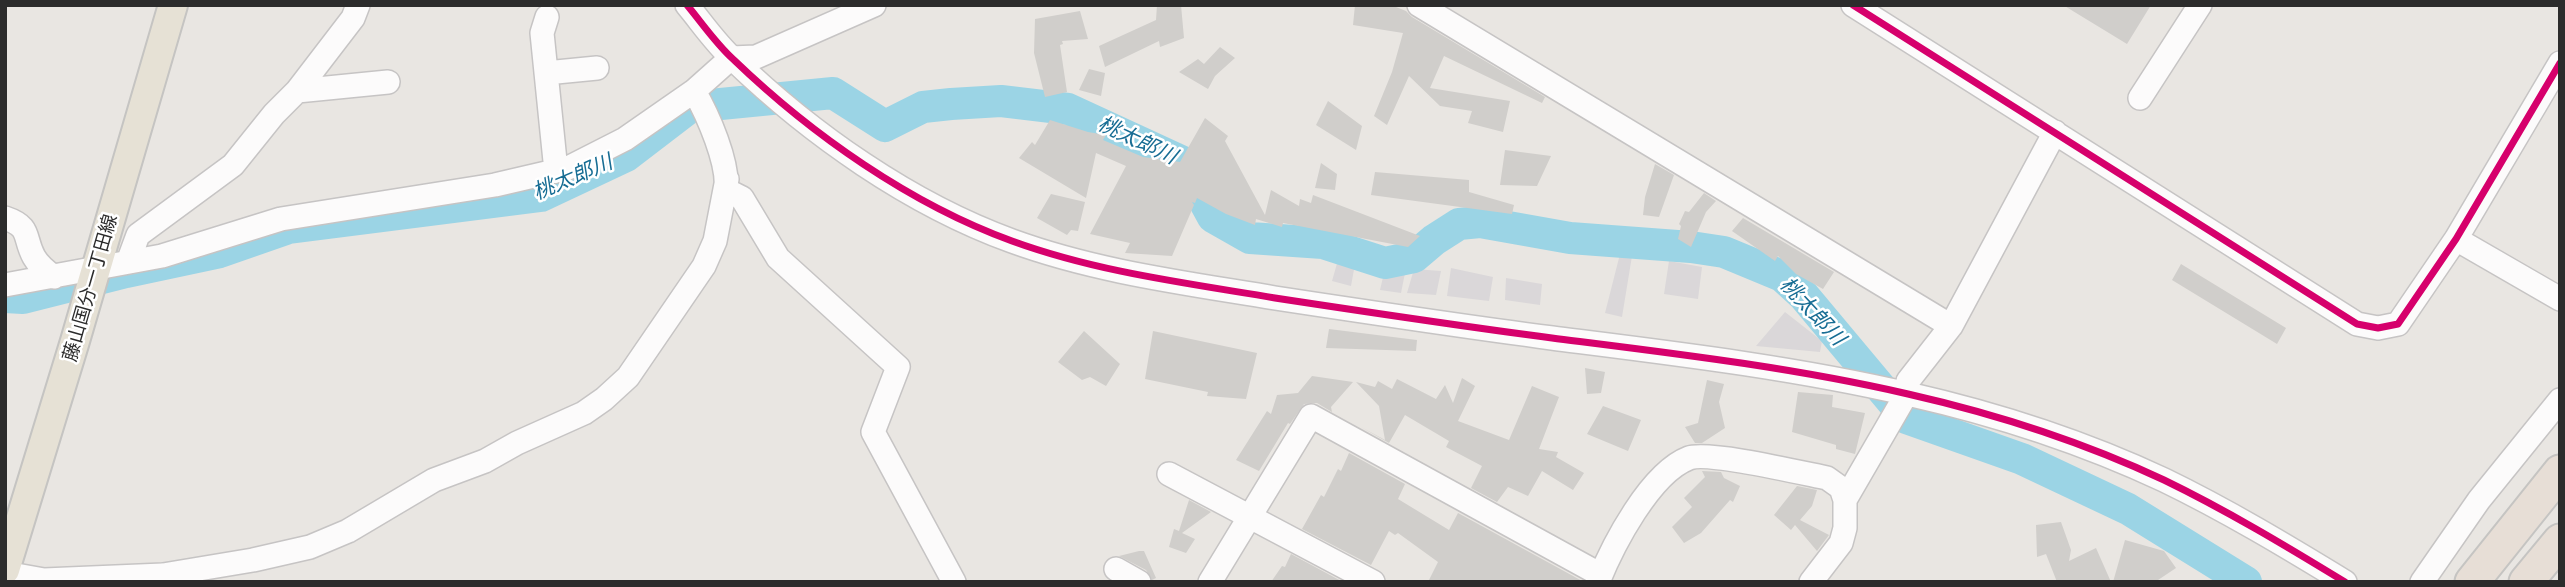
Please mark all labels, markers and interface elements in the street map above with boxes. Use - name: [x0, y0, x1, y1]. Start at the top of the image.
- water label: 桃太郎川: [1094, 112, 1180, 170]
- water label: 桃太郎川: [529, 150, 617, 206]
- street label: 藤山国分一丁田線: [59, 212, 123, 364]
- water label: 桃太郎川: [1774, 273, 1850, 351]

